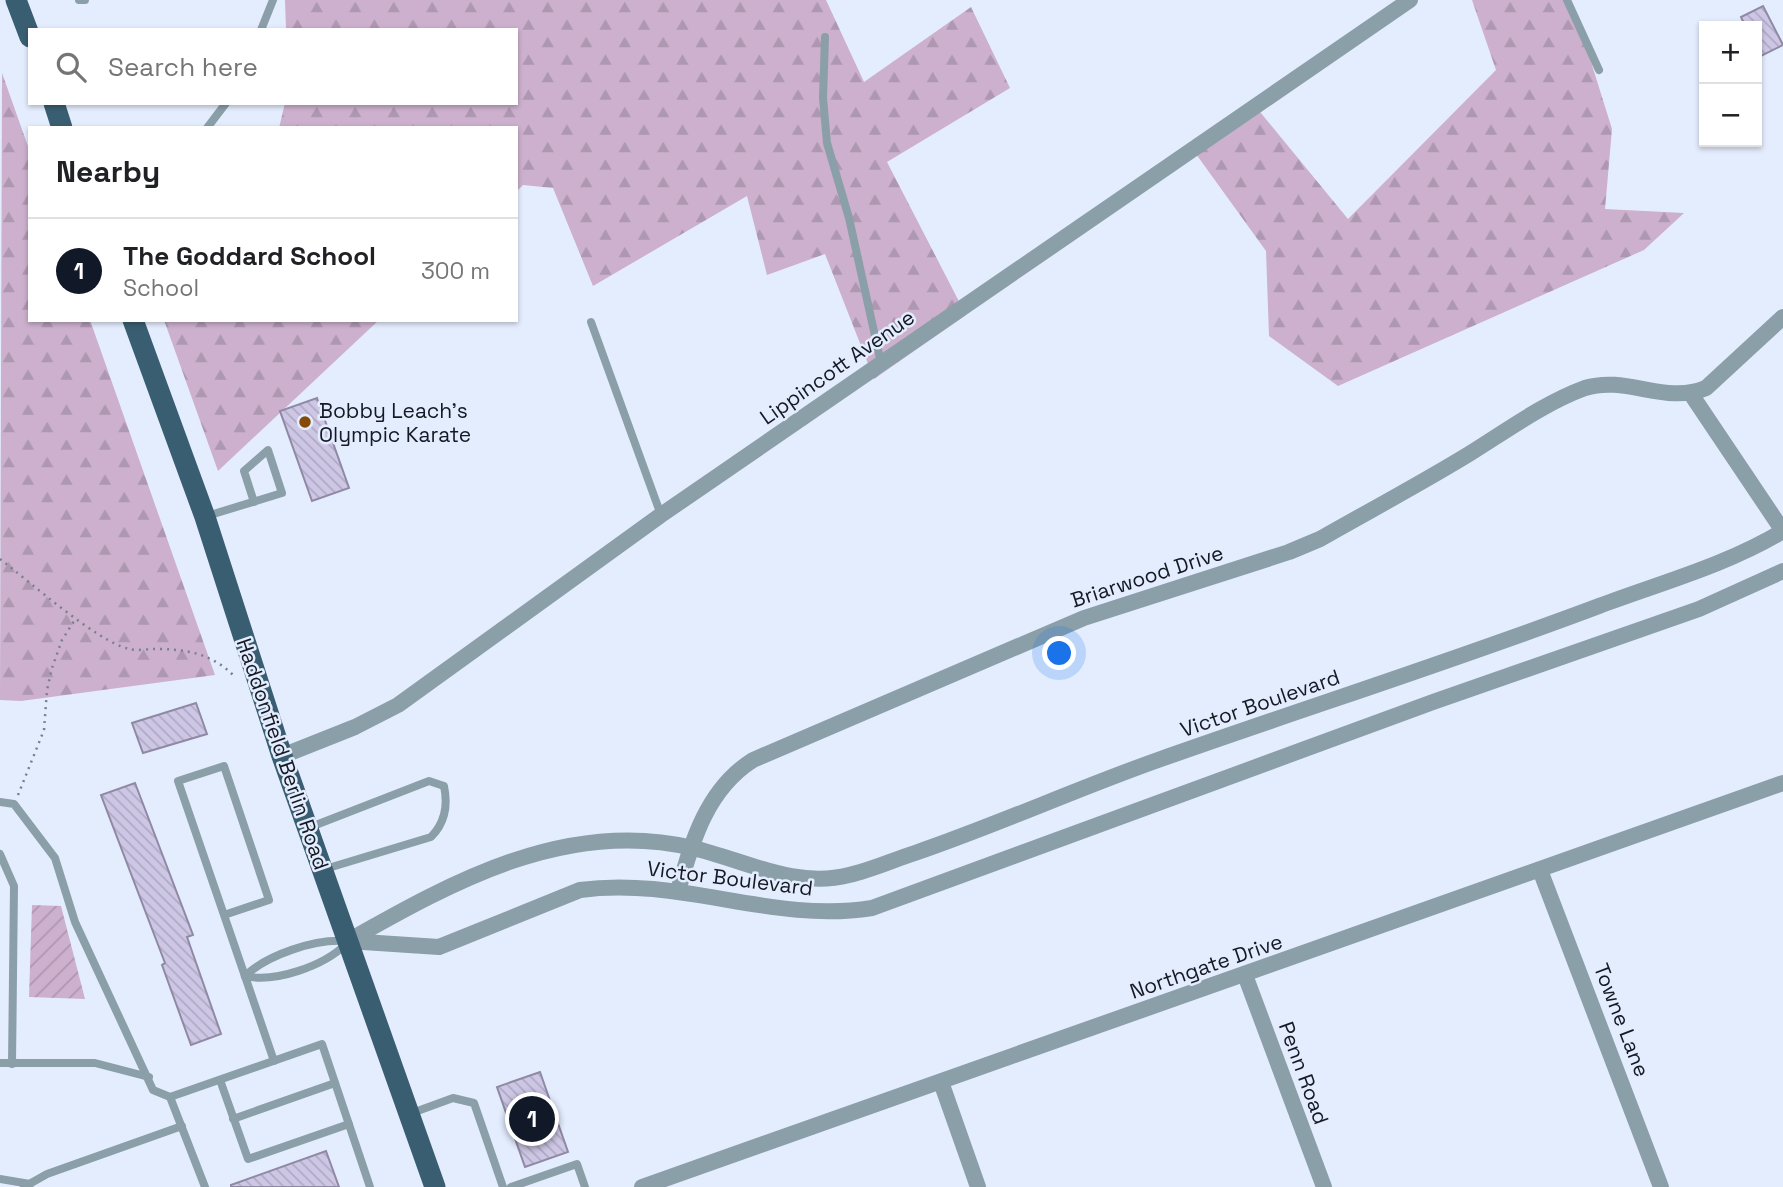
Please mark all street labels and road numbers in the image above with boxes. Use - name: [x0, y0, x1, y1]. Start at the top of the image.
- street label: Lippincott Avenue: [754, 303, 920, 431]
- street label: Briarwood Drive: [1067, 539, 1227, 613]
- street label: Haddonfield Berlin Road: [231, 635, 335, 873]
- street label: Victor Boulevard: [1177, 663, 1343, 743]
- street label: Victor Boulevard: [646, 854, 814, 902]
- street label: Northgate Drive: [1126, 927, 1286, 1005]
- street label: Towne Lane: [1588, 959, 1656, 1081]
- street label: Penn Road: [1273, 1018, 1335, 1128]

